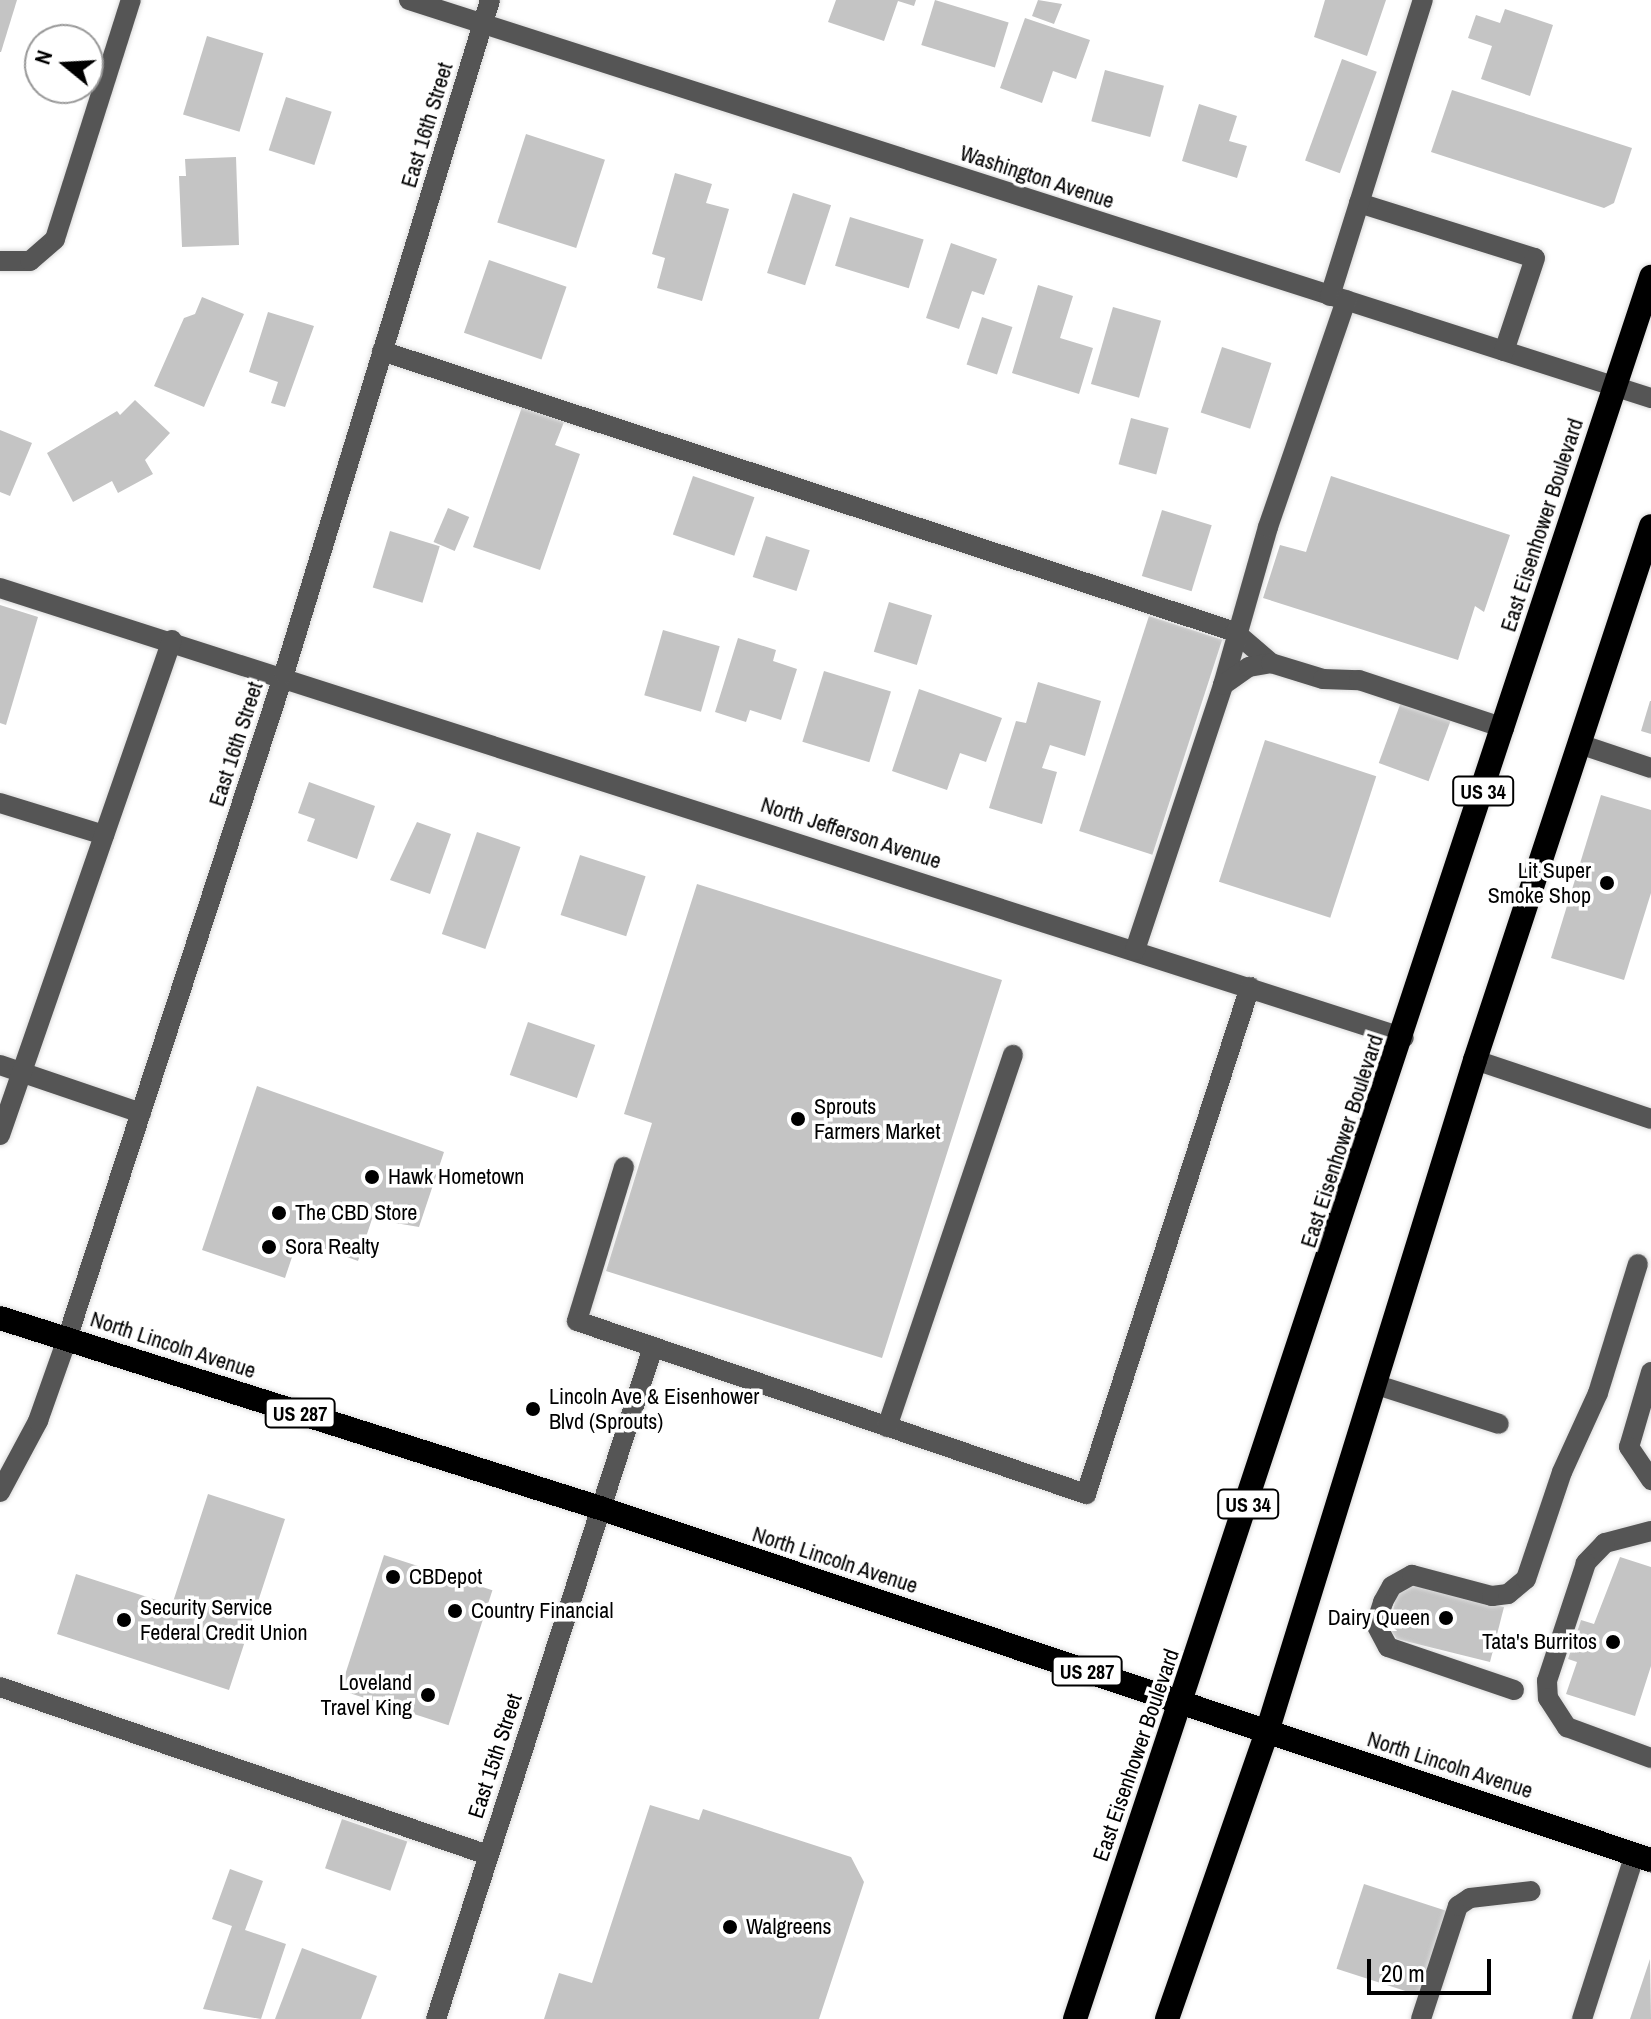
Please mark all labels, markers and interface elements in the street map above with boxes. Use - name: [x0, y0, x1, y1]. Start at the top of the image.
- north arrow: [24, 24, 104, 104]
- text: N: [27, 46, 59, 68]
- street label: East 16th Street: [395, 59, 459, 191]
- street label: Washington Avenue: [956, 139, 1118, 215]
- street label: East Eisenhower Boulevard: [1495, 415, 1589, 635]
- street label: East 16th Street: [203, 678, 269, 810]
- road number: US 34: [1451, 775, 1515, 807]
- street label: North Jefferson Avenue: [757, 791, 945, 875]
- place label: Lit Super Smoke Shop: [1488, 857, 1591, 908]
- marker: Lit Super Smoke Shop: [1598, 874, 1616, 892]
- street label: East Eisenhower Boulevard: [1295, 1031, 1389, 1251]
- place label: Sprouts Farmers Market: [814, 1093, 940, 1144]
- marker: Sprouts Farmers Market: [789, 1110, 807, 1128]
- place label: Hawk Hometown: [388, 1164, 524, 1190]
- marker: Hawk Hometown: [363, 1168, 381, 1186]
- place label: The CBD Store: [295, 1200, 417, 1226]
- marker: The CBD Store: [270, 1204, 288, 1222]
- place label: Sora Realty: [285, 1234, 379, 1260]
- marker: Sora Realty: [260, 1238, 278, 1256]
- street label: North Lincoln Avenue: [87, 1306, 259, 1384]
- place label: Lincoln Ave & Eisenhower Blvd (Sprouts): [549, 1383, 760, 1434]
- road number: US 287: [264, 1397, 336, 1429]
- marker: Lincoln Ave & Eisenhower Blvd (Sprouts): [524, 1400, 542, 1418]
- road number: US 34: [1216, 1488, 1280, 1520]
- street label: North Lincoln Avenue: [749, 1521, 921, 1599]
- place label: CBDepot: [409, 1564, 482, 1590]
- marker: CBDepot: [384, 1568, 402, 1586]
- place label: Security Service Federal Credit Union: [140, 1594, 308, 1646]
- place label: Country Financial: [471, 1598, 613, 1624]
- marker: Country Financial: [446, 1602, 464, 1620]
- place label: Dairy Queen: [1328, 1605, 1430, 1631]
- marker: Dairy Queen: [1437, 1609, 1455, 1627]
- marker: Security Service Federal Credit Union: [115, 1611, 133, 1629]
- place label: Tata's Burritos: [1482, 1629, 1597, 1655]
- marker: Tata's Burritos: [1604, 1633, 1622, 1651]
- street label: East Eisenhower Boulevard: [1087, 1645, 1185, 1865]
- road number: US 287: [1051, 1655, 1123, 1687]
- place label: Loveland Travel King: [320, 1669, 412, 1720]
- marker: Loveland Travel King: [419, 1686, 437, 1704]
- street label: East 15th Street: [462, 1690, 528, 1822]
- street label: North Lincoln Avenue: [1364, 1726, 1536, 1804]
- place label: Walgreens: [746, 1914, 832, 1940]
- marker: Walgreens: [721, 1918, 739, 1936]
- scale bar: [1371, 1943, 1495, 1993]
- text: 20 m: [1381, 1957, 1425, 1989]

